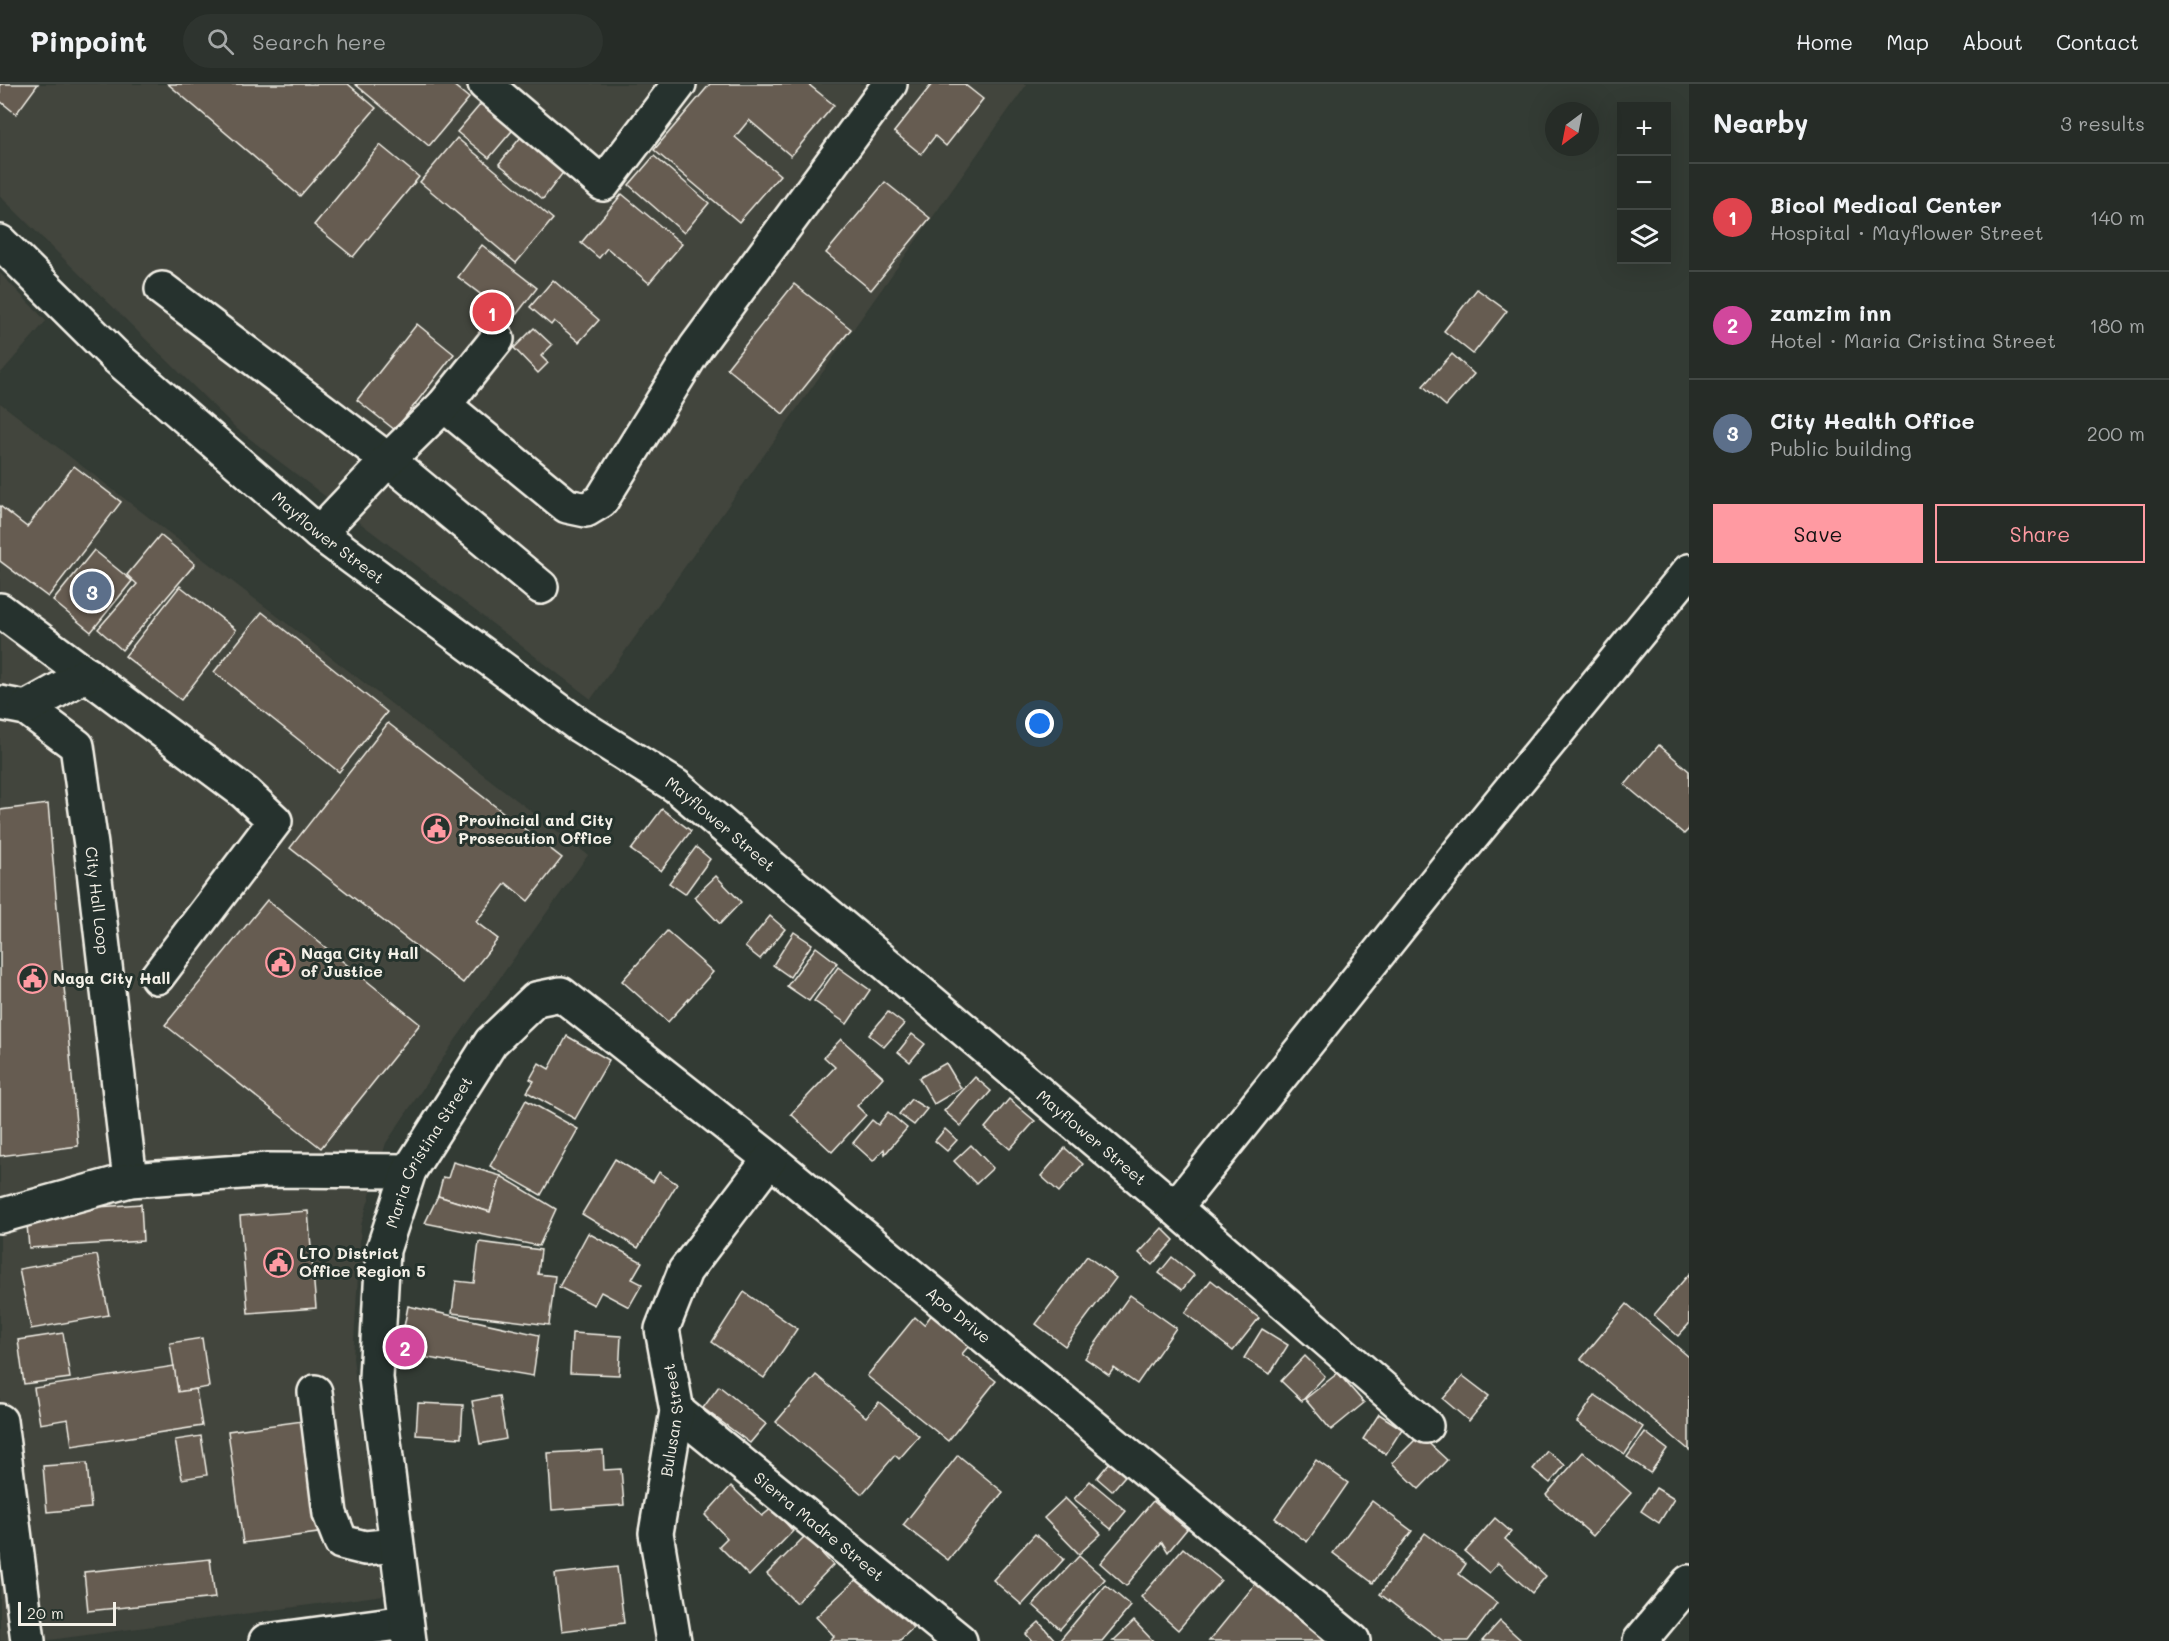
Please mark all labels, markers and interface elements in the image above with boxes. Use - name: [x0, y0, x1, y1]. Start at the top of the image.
- search box: [183, 14, 603, 68]
- text: Pinpoint: [30, 23, 147, 59]
- icon: search: [204, 25, 237, 58]
- text: Search here: [252, 27, 386, 56]
- text: Home: [1796, 28, 1853, 55]
- text: Map: [1886, 28, 1929, 55]
- text: About: [1962, 28, 2023, 55]
- text: Contact: [2056, 28, 2139, 55]
- north arrow: [1545, 102, 1599, 156]
- map controls: [1617, 102, 1671, 264]
- button: +: [1617, 102, 1671, 156]
- text: Nearby: [1713, 106, 1808, 140]
- text: 3 results: [2060, 110, 2145, 136]
- button: −: [1617, 156, 1671, 210]
- text: Bicol Medical Center: [1770, 190, 2002, 219]
- text: 1: [1728, 204, 1737, 230]
- text: 140 m: [2090, 204, 2145, 230]
- button: layers: [1617, 210, 1671, 264]
- text: Hospital · Mayflower Street: [1770, 219, 2044, 245]
- pin: 1: [472, 290, 512, 334]
- text: zamzim inn: [1770, 298, 1891, 327]
- text: 2: [1727, 312, 1738, 338]
- text: 180 m: [2089, 312, 2145, 338]
- text: Hotel · Maria Cristina Street: [1770, 327, 2056, 353]
- text: City Health Office: [1770, 406, 1975, 435]
- text: 3: [1727, 420, 1739, 446]
- text: 200 m: [2087, 420, 2145, 446]
- text: Public building: [1770, 435, 1912, 461]
- street label: Mayflower Street: [268, 486, 389, 588]
- button: Save: [1713, 504, 1923, 563]
- button: Share: [1935, 504, 2145, 563]
- pin: 3: [72, 568, 112, 614]
- your location: [1025, 709, 1054, 738]
- street label: Mayflower Street: [662, 771, 780, 876]
- place label: Provincial and City Prosecution Office: [458, 809, 613, 848]
- public building icon: Provincial and City Prosecution Office: [421, 813, 453, 845]
- street label: City Hall Loop: [81, 845, 115, 956]
- place label: Naga City Hall of Justice: [301, 942, 418, 981]
- public building icon: Naga City Hall of Justice: [264, 946, 296, 978]
- public building icon: Naga City Hall: [16, 962, 48, 994]
- place label: Naga City Hall: [53, 967, 170, 988]
- street label: Maria Cristina Street: [380, 1072, 477, 1230]
- street label: Mayflower Street: [1033, 1085, 1151, 1189]
- place label: LTO District Office Region 5: [299, 1242, 426, 1281]
- public building icon: LTO District Office Region 5: [262, 1246, 294, 1278]
- street label: Apo Drive: [922, 1282, 996, 1347]
- pin: 2: [386, 1324, 424, 1370]
- street label: Bulusan Street: [655, 1362, 687, 1478]
- street label: Sierra Madre Street: [750, 1467, 889, 1585]
- scale bar: [18, 1599, 116, 1626]
- text: 20 m: [27, 1602, 64, 1623]

